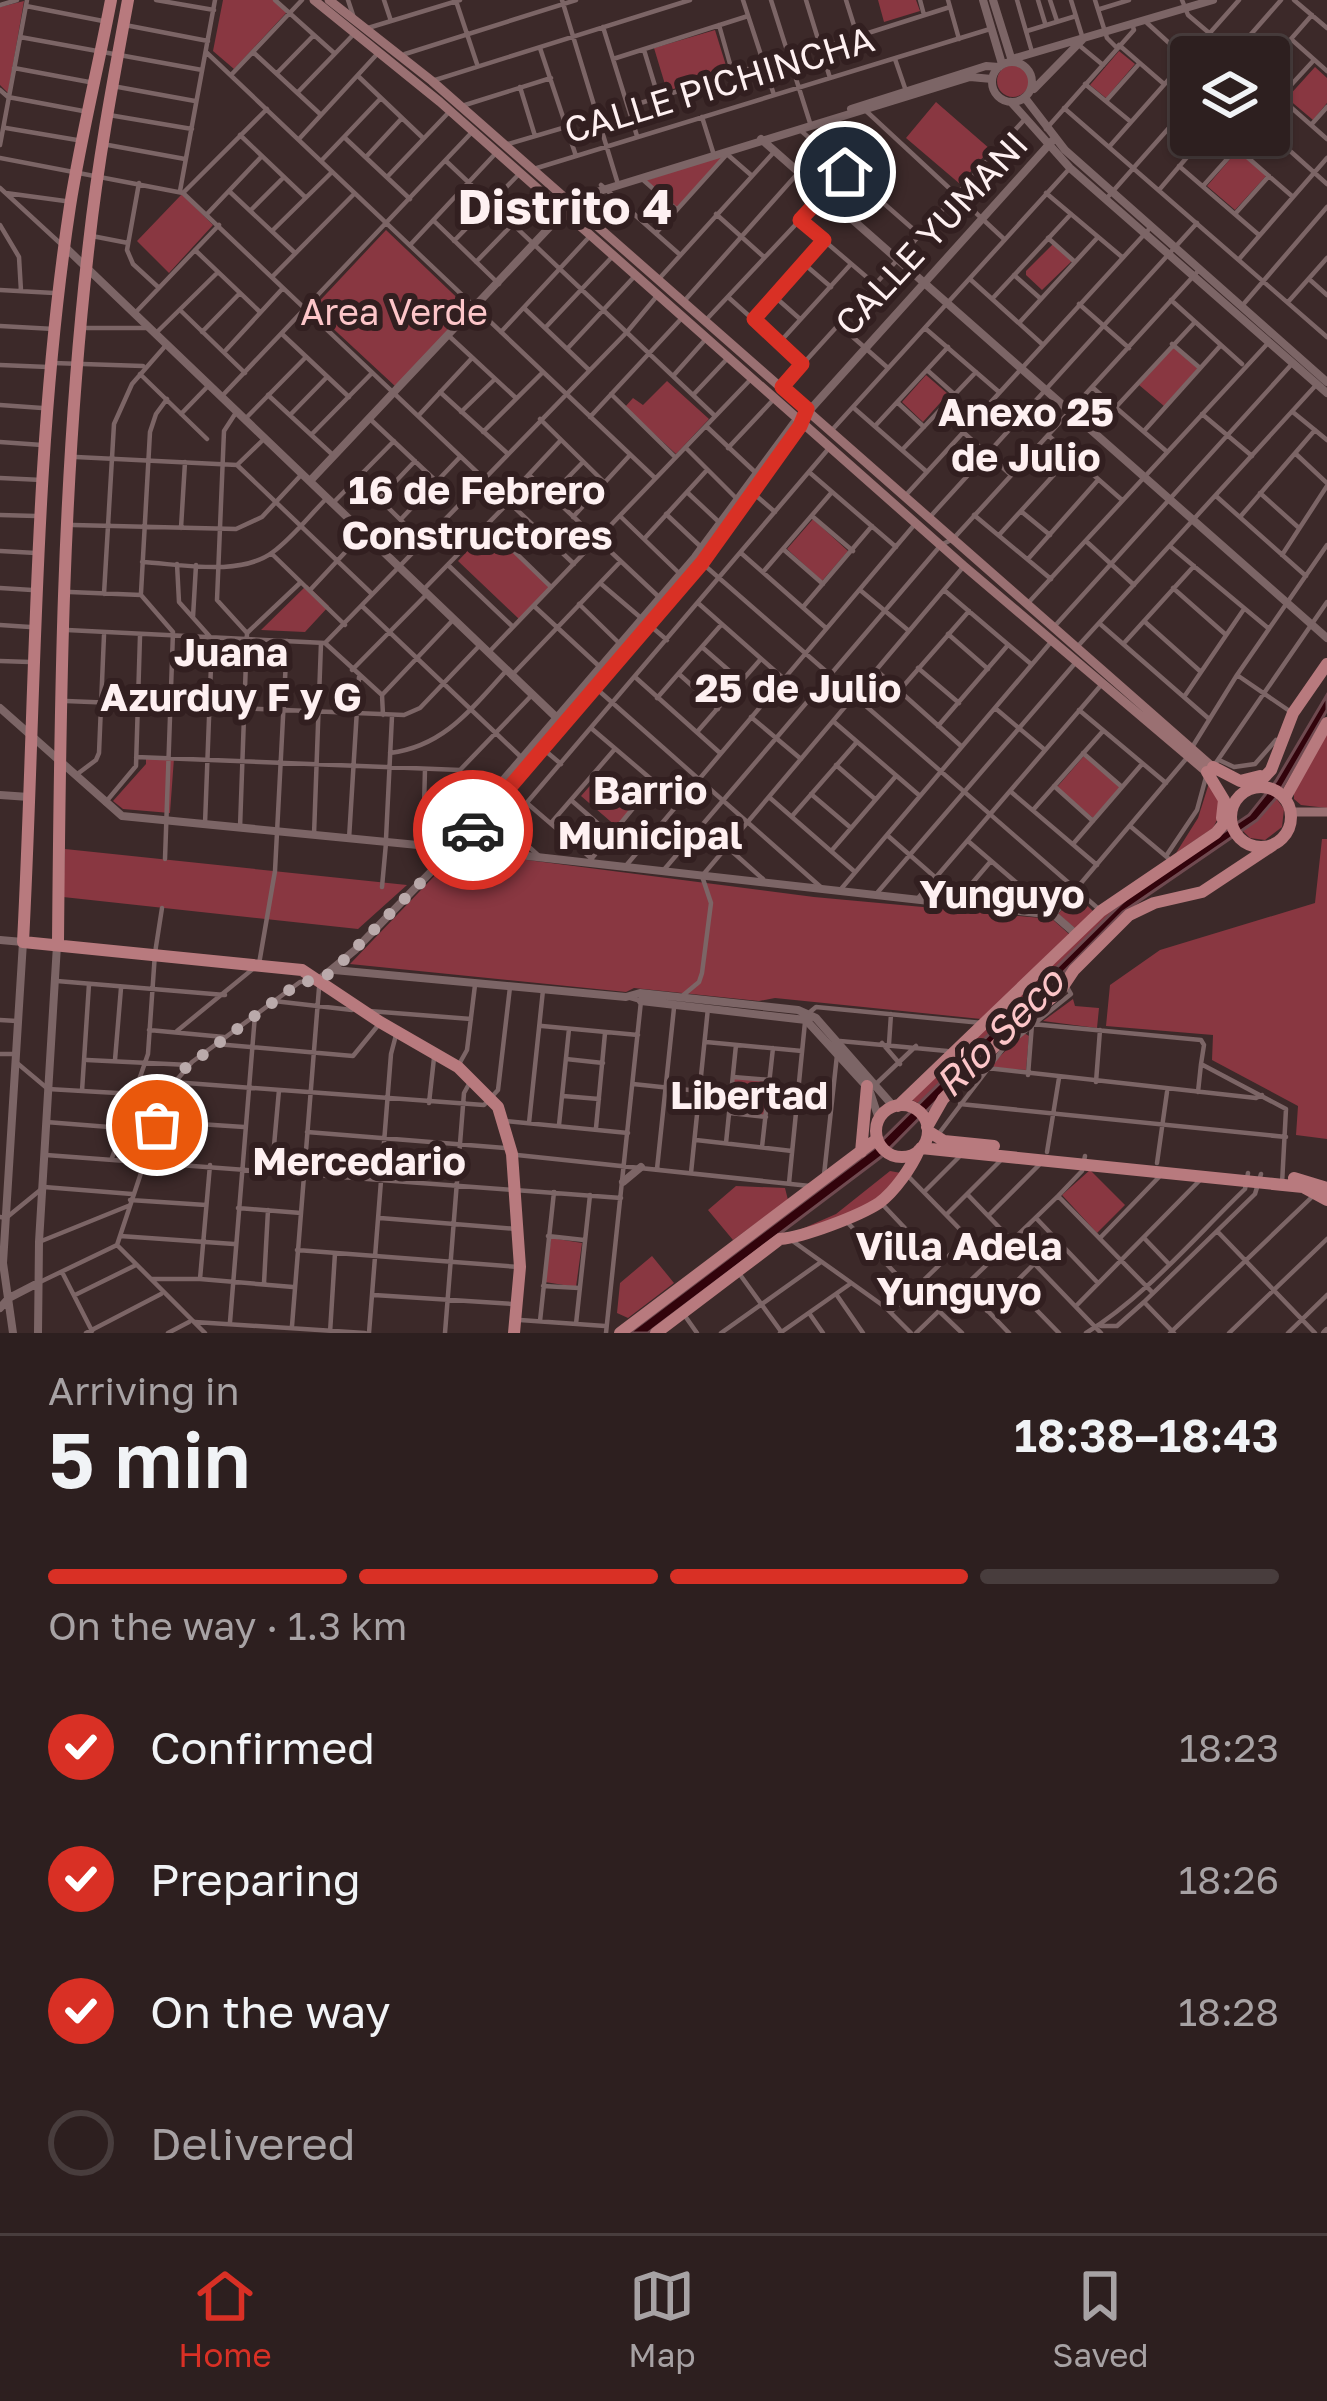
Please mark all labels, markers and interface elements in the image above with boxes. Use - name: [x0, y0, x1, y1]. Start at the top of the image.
- street label: CALLE PICHINCHA: [559, 16, 879, 152]
- map controls: [1170, 36, 1290, 156]
- button: layers: [1170, 36, 1290, 156]
- pin: [794, 121, 896, 223]
- street label: CALLE YUMANI: [826, 122, 1036, 344]
- icon: home: [812, 139, 878, 205]
- district label: Distrito 4: [457, 177, 673, 235]
- park label: Area Verde: [300, 290, 488, 333]
- district label: Anexo 25 de Julio: [938, 388, 1114, 480]
- district label: 16 de Febrero Constructores: [341, 466, 613, 558]
- district label: Juana Azurduy F y G: [100, 628, 362, 720]
- district label: 25 de Julio: [695, 664, 901, 711]
- district label: Barrio Municipal: [558, 766, 742, 858]
- courier: [413, 770, 533, 890]
- icon: car: [440, 797, 506, 863]
- district label: Yunguyo: [919, 870, 1085, 917]
- water label: Río Seco: [925, 956, 1075, 1106]
- district label: Libertad: [670, 1071, 828, 1118]
- pin: [106, 1074, 208, 1176]
- icon: bag: [124, 1092, 190, 1158]
- district label: Mercedario: [252, 1137, 466, 1184]
- district label: Villa Adela Yunguyo: [856, 1222, 1062, 1314]
- text: Arriving in: [48, 1367, 239, 1414]
- text: 18:38–18:43: [1014, 1408, 1279, 1462]
- text: 5 min: [48, 1412, 251, 1505]
- text: On the way · 1.3 km: [48, 1602, 407, 1649]
- icon: check: [48, 1714, 114, 1780]
- text: Confirmed: [150, 1720, 375, 1774]
- text: 18:23: [1179, 1724, 1279, 1771]
- icon: check: [48, 1846, 114, 1912]
- text: Preparing: [150, 1852, 361, 1906]
- text: 18:26: [1178, 1856, 1279, 1903]
- icon: check: [48, 1978, 114, 2044]
- text: On the way: [150, 1984, 391, 2038]
- text: 18:28: [1178, 1988, 1279, 2035]
- text: Delivered: [150, 2116, 355, 2170]
- tab: Home: [178, 2263, 272, 2374]
- tab: Map: [628, 2263, 696, 2374]
- tab: Saved: [1052, 2263, 1149, 2374]

